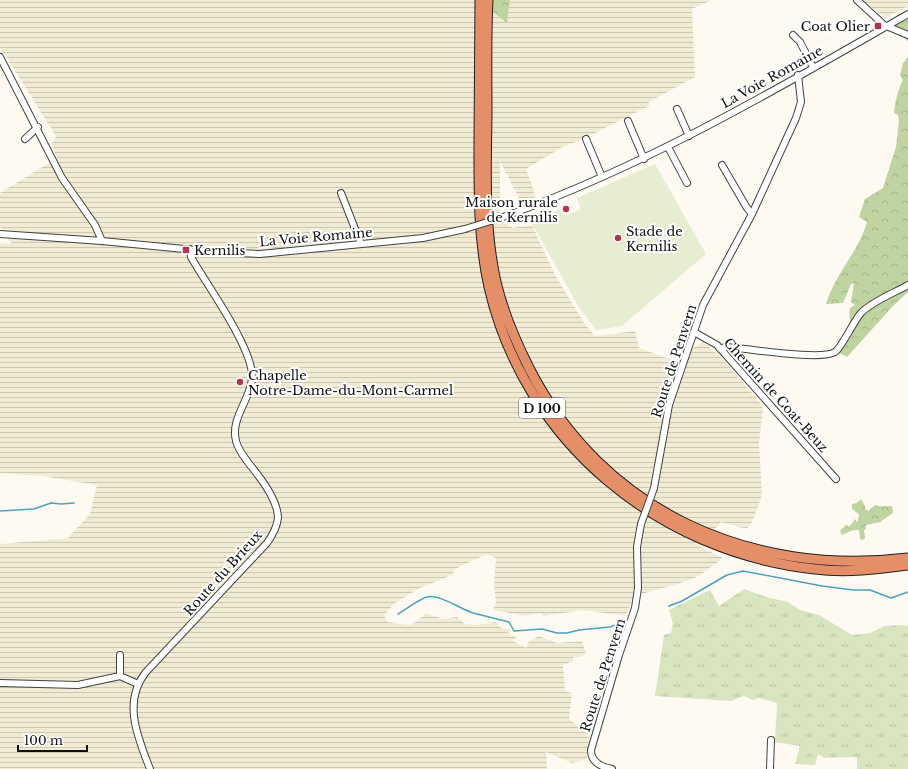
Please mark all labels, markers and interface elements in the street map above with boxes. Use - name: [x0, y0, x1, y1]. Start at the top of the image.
- place label: Coat Olier: [801, 18, 871, 35]
- marker: Coat Olier: [873, 21, 883, 31]
- street label: La Voie Romaine: [718, 42, 826, 112]
- place label: Maison rurale de Kernilis: [465, 194, 558, 226]
- marker: Maison rurale de Kernilis: [561, 204, 571, 214]
- place label: Stade de Kernilis: [626, 223, 683, 255]
- street label: La Voie Romaine: [259, 224, 373, 250]
- marker: Stade de Kernilis: [613, 233, 623, 243]
- place label: Kernilis: [194, 242, 246, 259]
- marker: Kernilis: [181, 245, 191, 255]
- street label: Route de Penvern: [648, 302, 700, 420]
- street label: Chemin de Coat-Beuz: [720, 334, 832, 456]
- place label: Chapelle Notre-Dame-du-Mont-Carmel: [248, 367, 453, 399]
- marker: Chapelle Notre-Dame-du-Mont-Carmel: [235, 377, 245, 387]
- road number: D 100: [519, 398, 565, 418]
- street label: Route du Brieux: [180, 527, 266, 619]
- street label: Route de Penvern: [577, 616, 629, 734]
- scale bar: [18, 727, 87, 753]
- text: 100 m: [24, 733, 63, 748]

